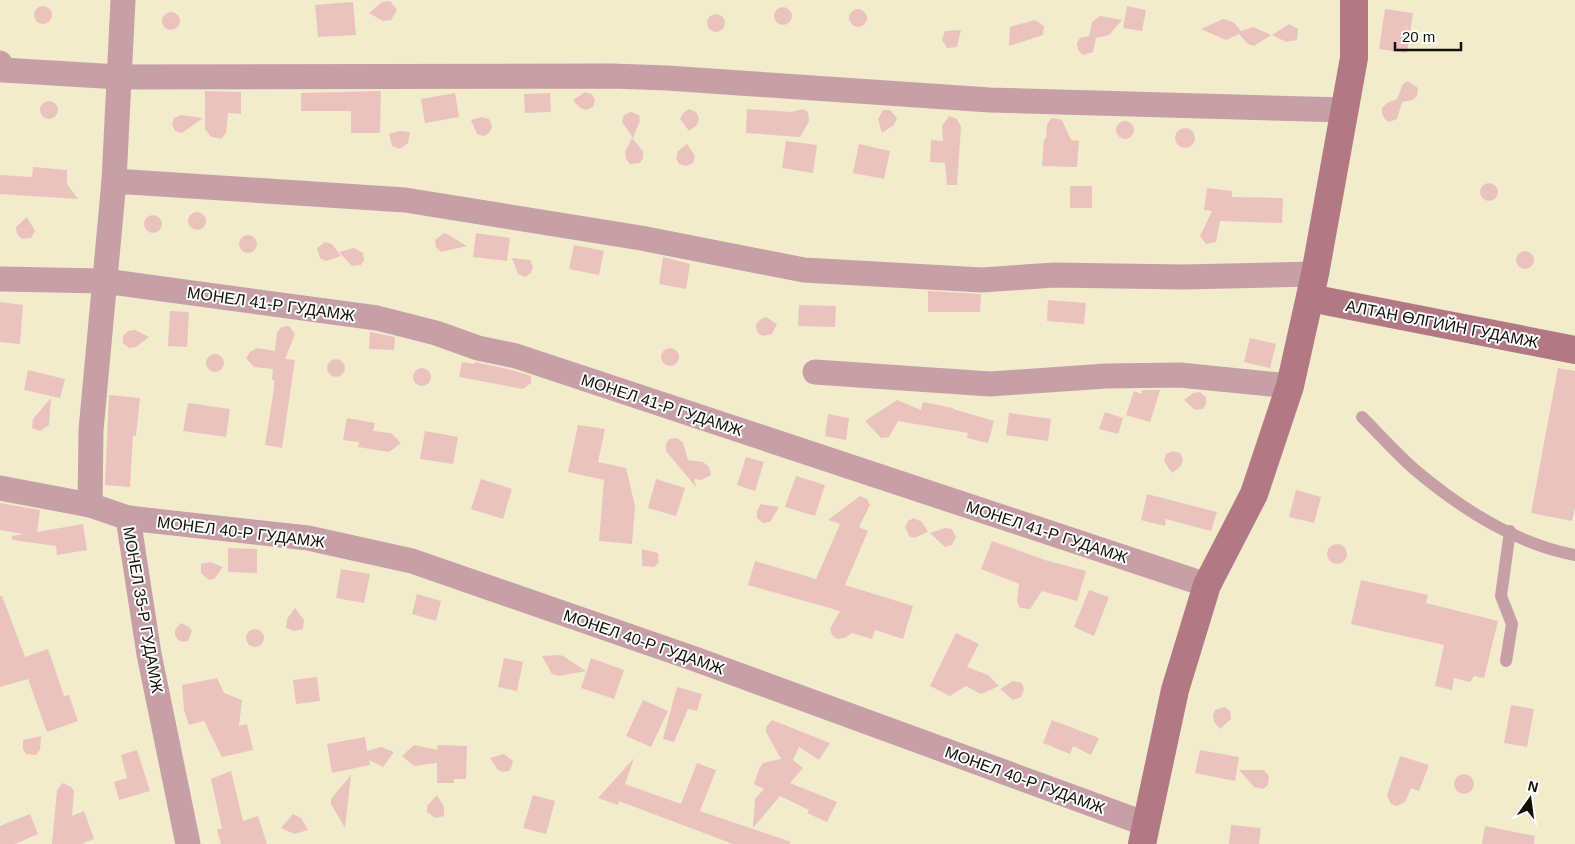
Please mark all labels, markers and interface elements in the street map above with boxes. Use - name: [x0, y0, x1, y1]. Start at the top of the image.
- scale bar: [1395, 20, 1461, 52]
- text: 20 m: [1402, 28, 1435, 45]
- street label: МОНЕЛ 41-Р ГУДАМЖ: [186, 284, 356, 324]
- street label: АЛТАН ӨЛГИЙН ГУДАМЖ: [1344, 296, 1540, 351]
- street label: МОНЕЛ 41-Р ГУДАМЖ: [579, 371, 745, 439]
- street label: МОНЕЛ 41-Р ГУДАМЖ: [964, 498, 1130, 566]
- street label: МОНЕЛ 40-Р ГУДАМЖ: [156, 513, 326, 551]
- street label: МОНЕЛ 35-Р ГУДАМЖ: [120, 525, 166, 695]
- street label: МОНЕЛ 40-Р ГУДАМЖ: [561, 606, 727, 678]
- street label: МОНЕЛ 40-Р ГУДАМЖ: [943, 743, 1107, 817]
- north arrow: [1505, 774, 1555, 824]
- text: N: [1526, 777, 1540, 795]

